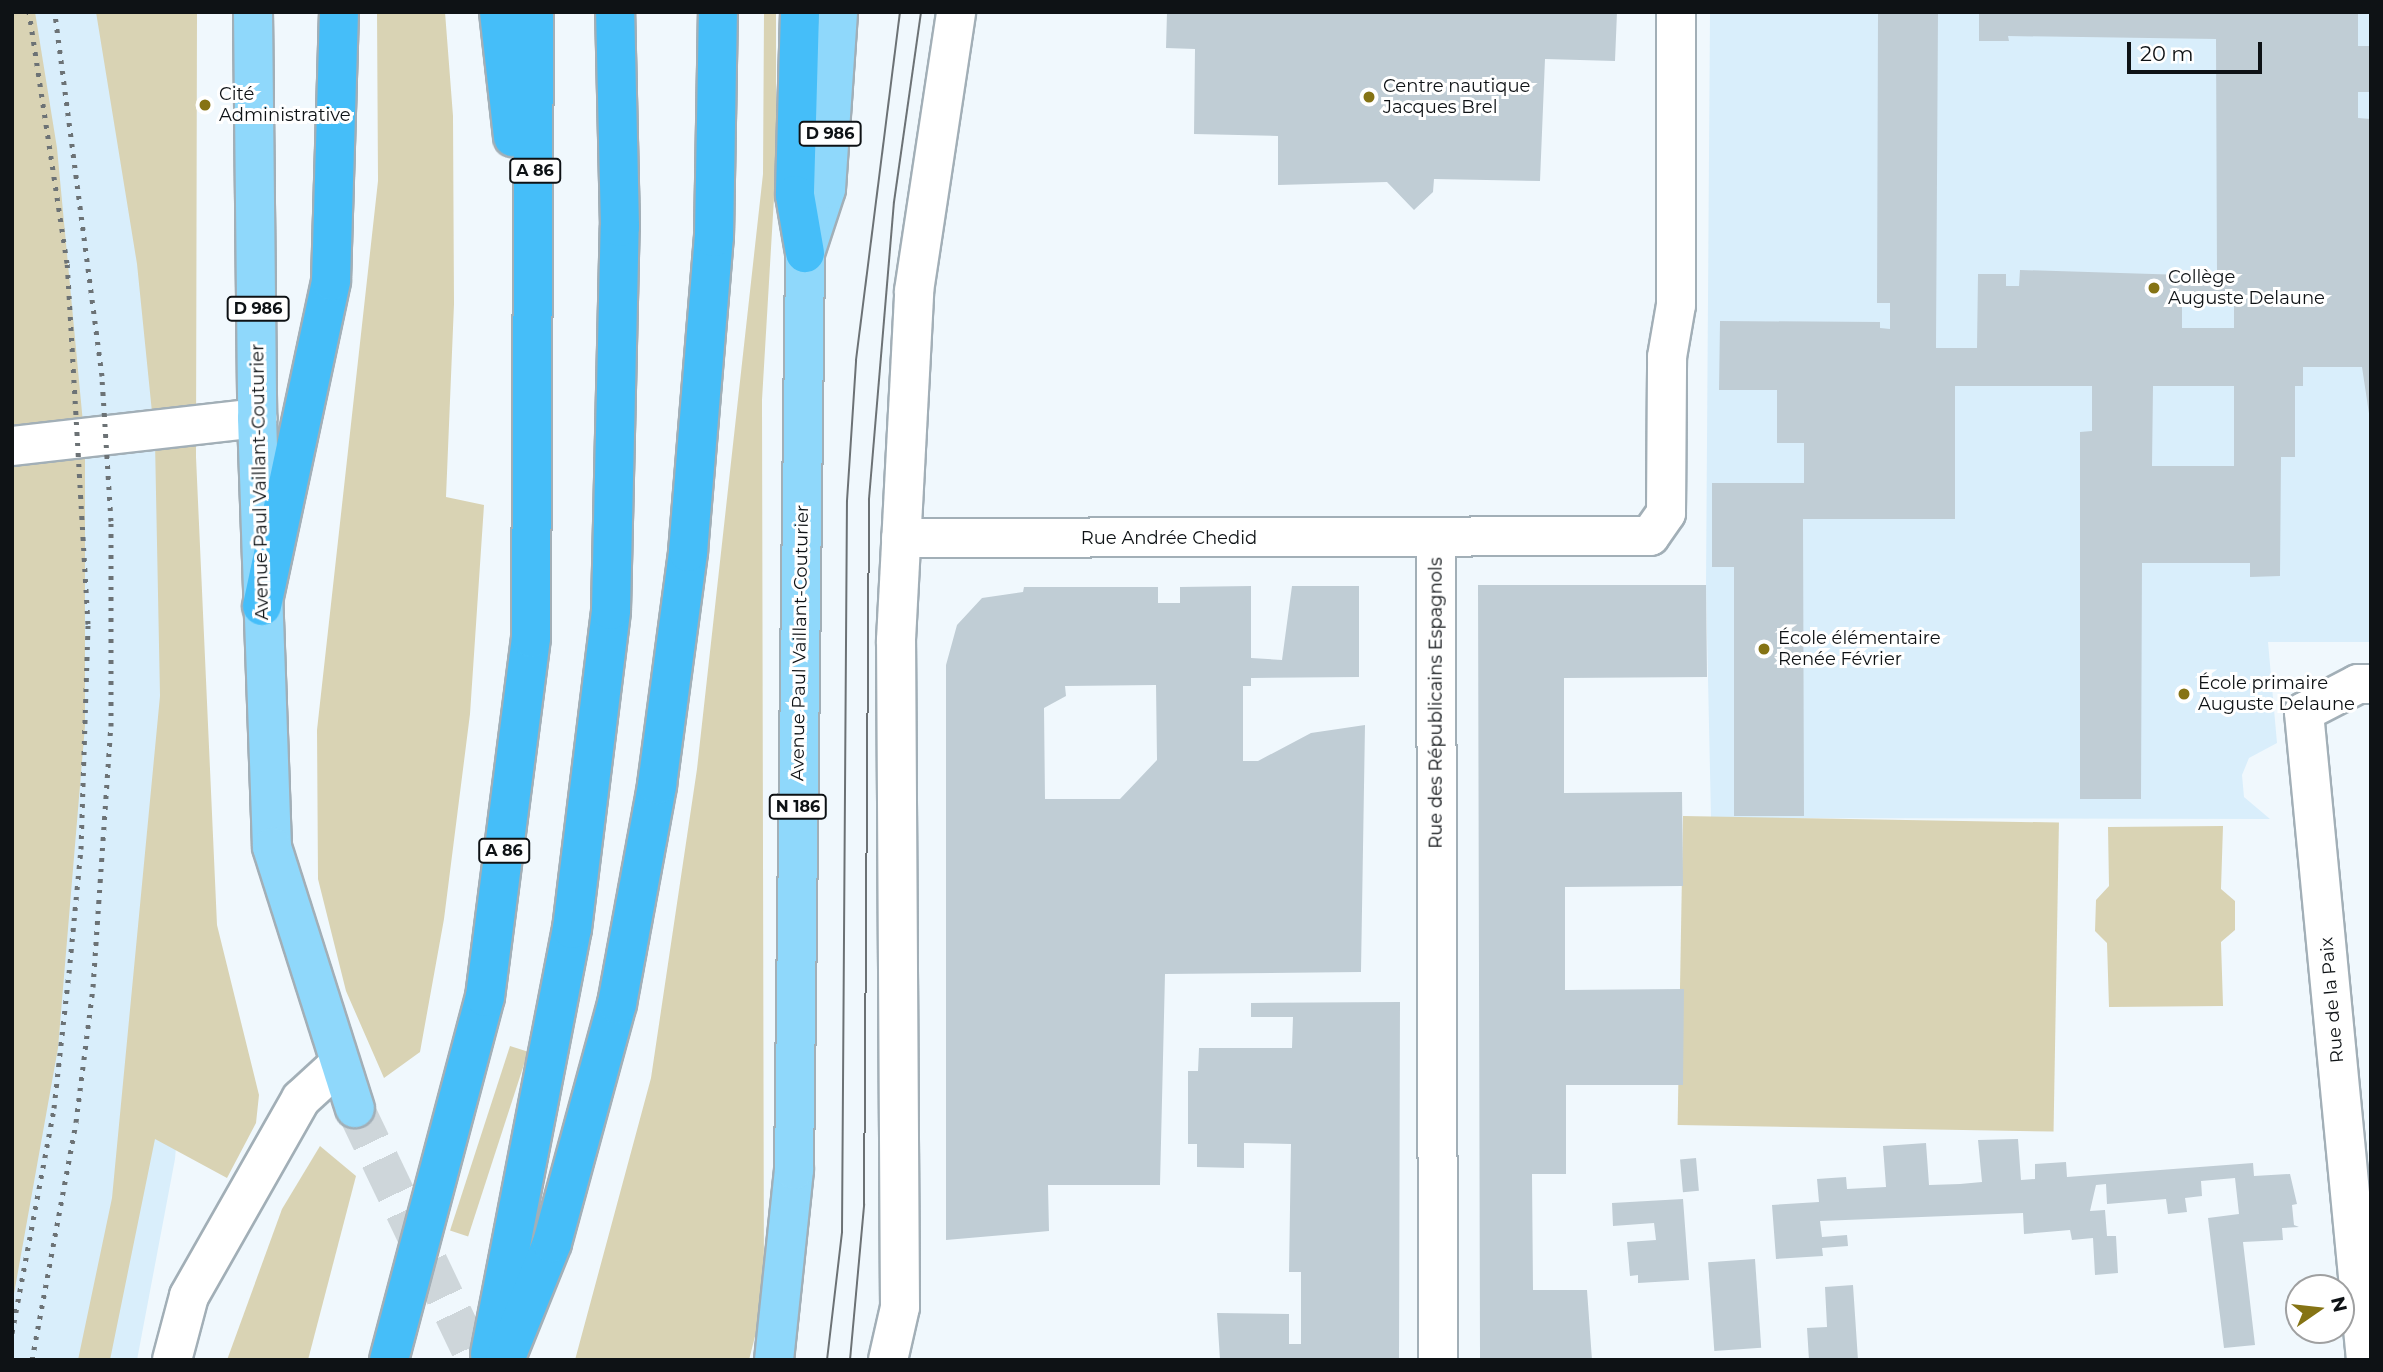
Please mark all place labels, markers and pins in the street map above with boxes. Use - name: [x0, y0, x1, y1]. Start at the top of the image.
- place label: Centre nautique Jacques Brel: [1383, 76, 1530, 119]
- place label: Cité Administrative: [219, 84, 351, 126]
- marker: Centre nautique Jacques Brel: [1361, 89, 1377, 105]
- marker: Cité Administrative: [197, 97, 213, 113]
- place label: Collège Auguste Delaune: [2168, 267, 2325, 310]
- marker: Collège Auguste Delaune: [2146, 280, 2162, 296]
- place label: École élémentaire Renée Février: [1778, 628, 1941, 670]
- marker: École élémentaire Renée Février: [1756, 641, 1772, 657]
- place label: École primaire Auguste Delaune: [2198, 673, 2355, 716]
- marker: École primaire Auguste Delaune: [2176, 686, 2192, 702]

